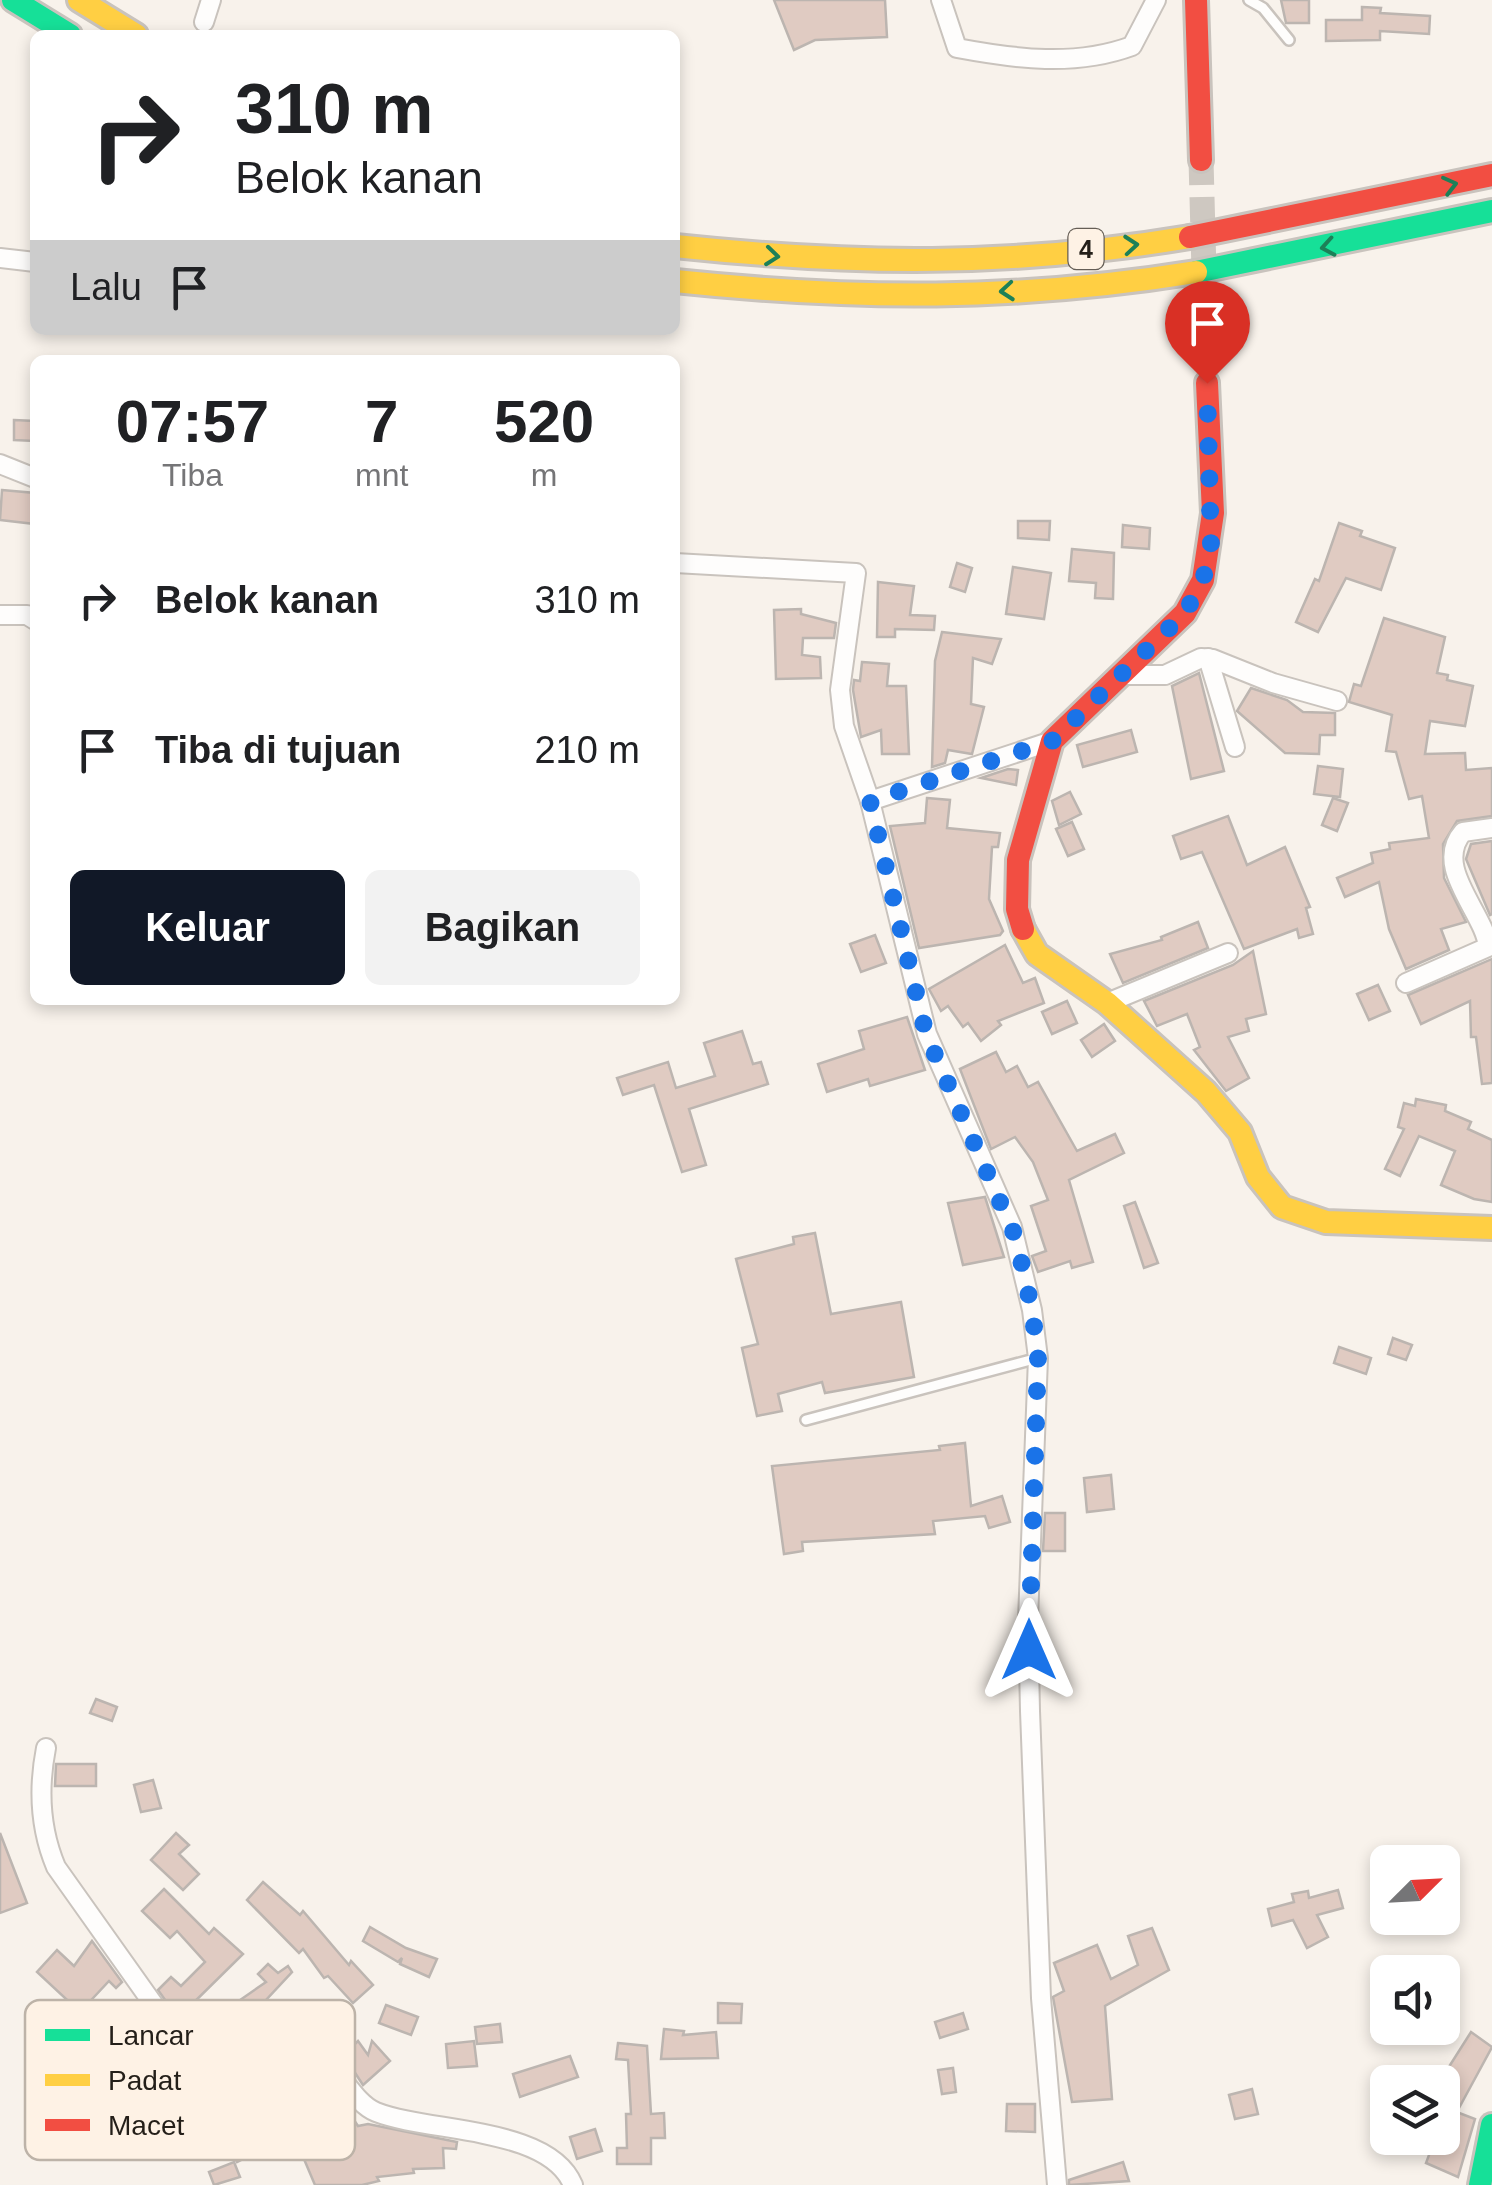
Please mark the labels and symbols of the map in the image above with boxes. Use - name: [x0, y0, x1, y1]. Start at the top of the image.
- one-way arrow: [1441, 176, 1458, 197]
- road number: 4: [1068, 229, 1104, 269]
- one-way arrow: [1123, 235, 1139, 256]
- one-way arrow: [1320, 236, 1337, 257]
- one-way arrow: [764, 245, 780, 266]
- one-way arrow: [998, 280, 1014, 302]
- pin: [1165, 281, 1250, 384]
- position arrow: [977, 1598, 1081, 1702]
- north arrow: [1370, 1845, 1460, 1935]
- legend: [25, 2000, 355, 2160]
- text: Lancar: [108, 2020, 194, 2051]
- text: Padat: [108, 2065, 181, 2096]
- text: Macet: [108, 2110, 184, 2141]

